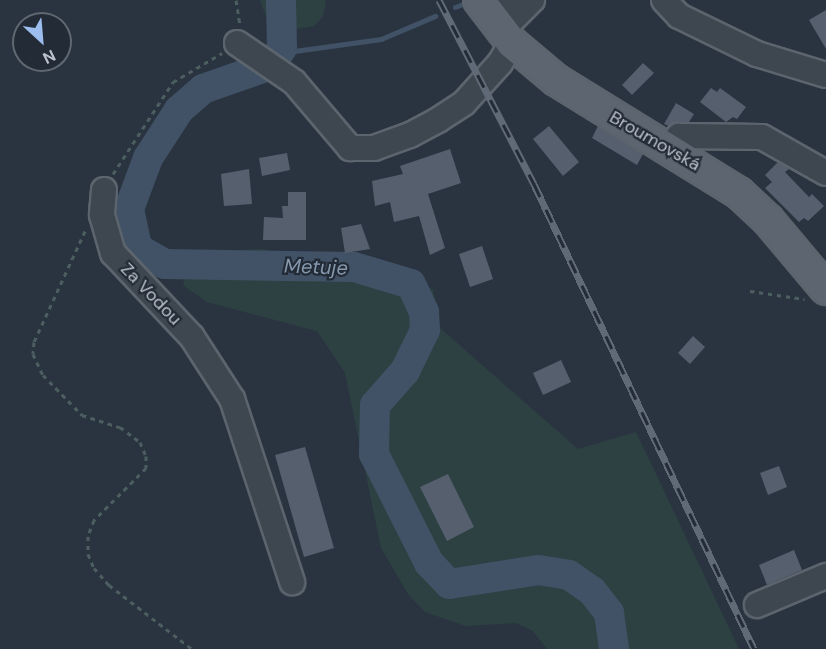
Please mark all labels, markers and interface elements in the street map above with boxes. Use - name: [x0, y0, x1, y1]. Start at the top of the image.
- north arrow: [12, 12, 72, 72]
- text: N: [39, 45, 59, 69]
- street label: Broumovská: [606, 106, 704, 176]
- water label: Metuje: [284, 254, 348, 280]
- street label: Za Vodou: [116, 258, 186, 330]

